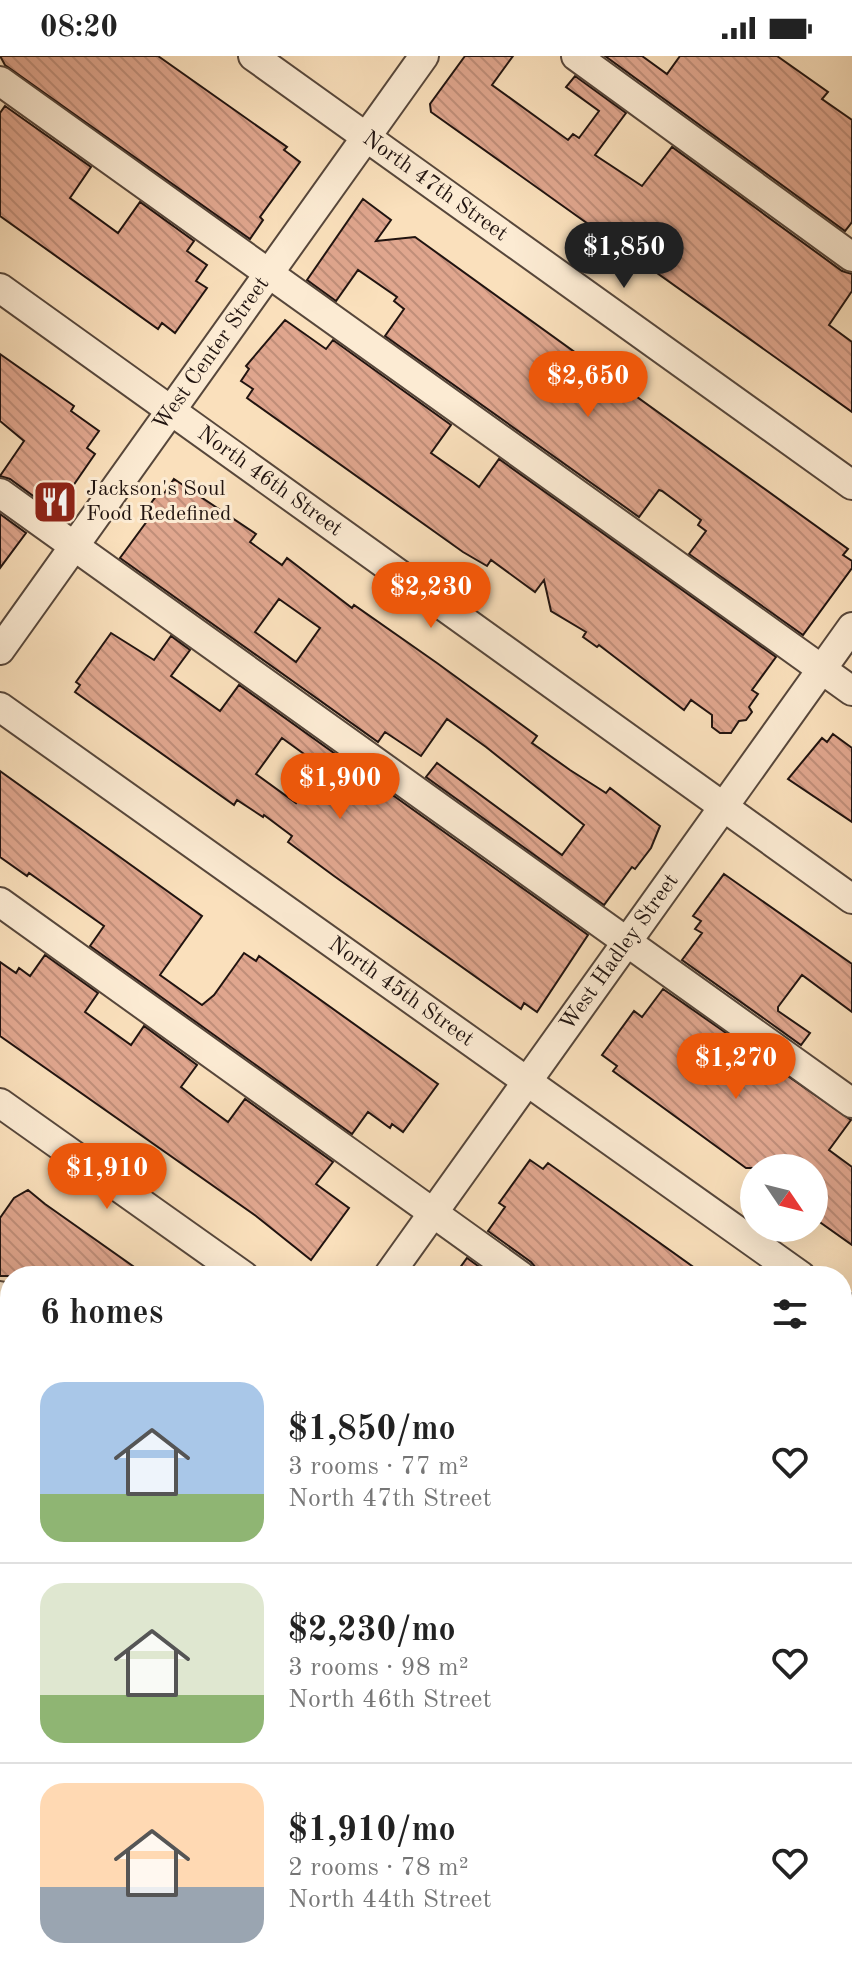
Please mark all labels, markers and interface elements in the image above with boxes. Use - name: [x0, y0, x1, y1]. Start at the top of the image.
- text: 08:20: [40, 13, 118, 43]
- street label: North 47th Street: [359, 127, 512, 246]
- pin: $1,850: [559, 222, 689, 290]
- text: $1,850: [583, 235, 665, 261]
- street label: West Center Street: [149, 273, 274, 435]
- pin: $2,650: [523, 351, 653, 419]
- text: $2,650: [547, 364, 629, 390]
- street label: North 46th Street: [193, 422, 346, 541]
- restaurant icon: Jackson's Soul Food Redefined: [31, 478, 79, 526]
- place label: Jackson's Soul Food Redefined: [86, 478, 231, 525]
- pin: $2,230: [366, 562, 496, 630]
- text: $2,230: [390, 575, 472, 601]
- pin: $1,900: [275, 753, 405, 821]
- text: $1,900: [299, 766, 381, 792]
- street label: West Hadley Street: [556, 870, 683, 1035]
- street label: North 45th Street: [324, 933, 478, 1051]
- pin: $1,270: [671, 1033, 801, 1101]
- text: $1,270: [695, 1046, 777, 1072]
- pin: $1,910: [42, 1143, 172, 1211]
- north arrow: [740, 1154, 828, 1242]
- map controls: [740, 1154, 828, 1242]
- text: $1,910: [66, 1156, 148, 1182]
- icon: filters: [768, 1292, 812, 1336]
- text: 6 homes: [40, 1297, 163, 1331]
- text: $1,850/mo: [288, 1413, 456, 1447]
- icon: home: [104, 1414, 200, 1510]
- icon: heart: [768, 1440, 812, 1484]
- text: 3 rooms · 77 m²: [288, 1454, 469, 1480]
- text: North 47th Street: [288, 1486, 492, 1512]
- text: $2,230/mo: [288, 1614, 456, 1648]
- icon: home: [104, 1615, 200, 1711]
- icon: heart: [768, 1641, 812, 1685]
- text: 3 rooms · 98 m²: [288, 1655, 469, 1681]
- text: North 46th Street: [288, 1687, 492, 1713]
- text: $1,910/mo: [288, 1814, 456, 1848]
- icon: home: [104, 1815, 200, 1911]
- icon: heart: [768, 1841, 812, 1885]
- text: 2 rooms · 78 m²: [288, 1855, 469, 1881]
- text: North 44th Street: [288, 1887, 492, 1913]

